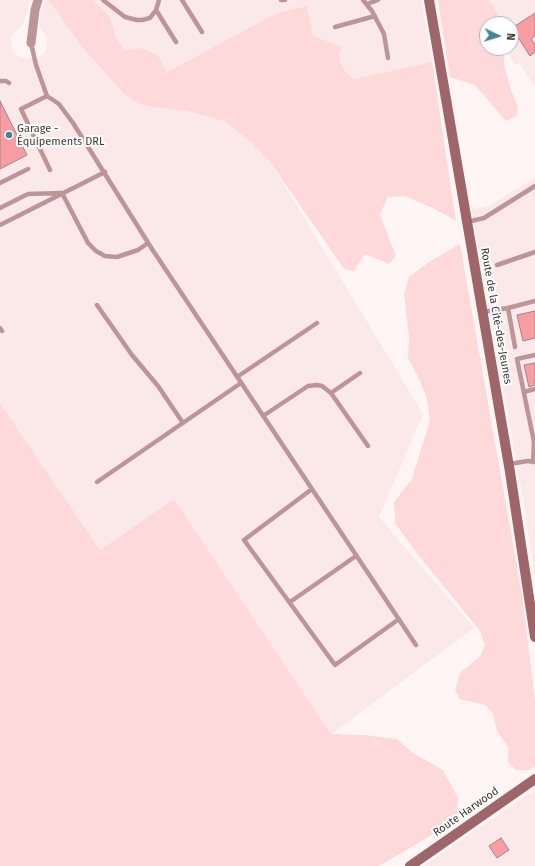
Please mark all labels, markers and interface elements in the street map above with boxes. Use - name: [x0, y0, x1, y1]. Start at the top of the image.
- north arrow: [479, 16, 519, 56]
- text: N: [504, 33, 517, 41]
- place label: Garage - Équipements DRL: [17, 122, 104, 148]
- marker: Garage - Équipements DRL: [4, 130, 14, 140]
- street label: Route de la Cité-des-Jeunes: [477, 247, 515, 385]
- street label: Route Harwood: [431, 784, 501, 840]

